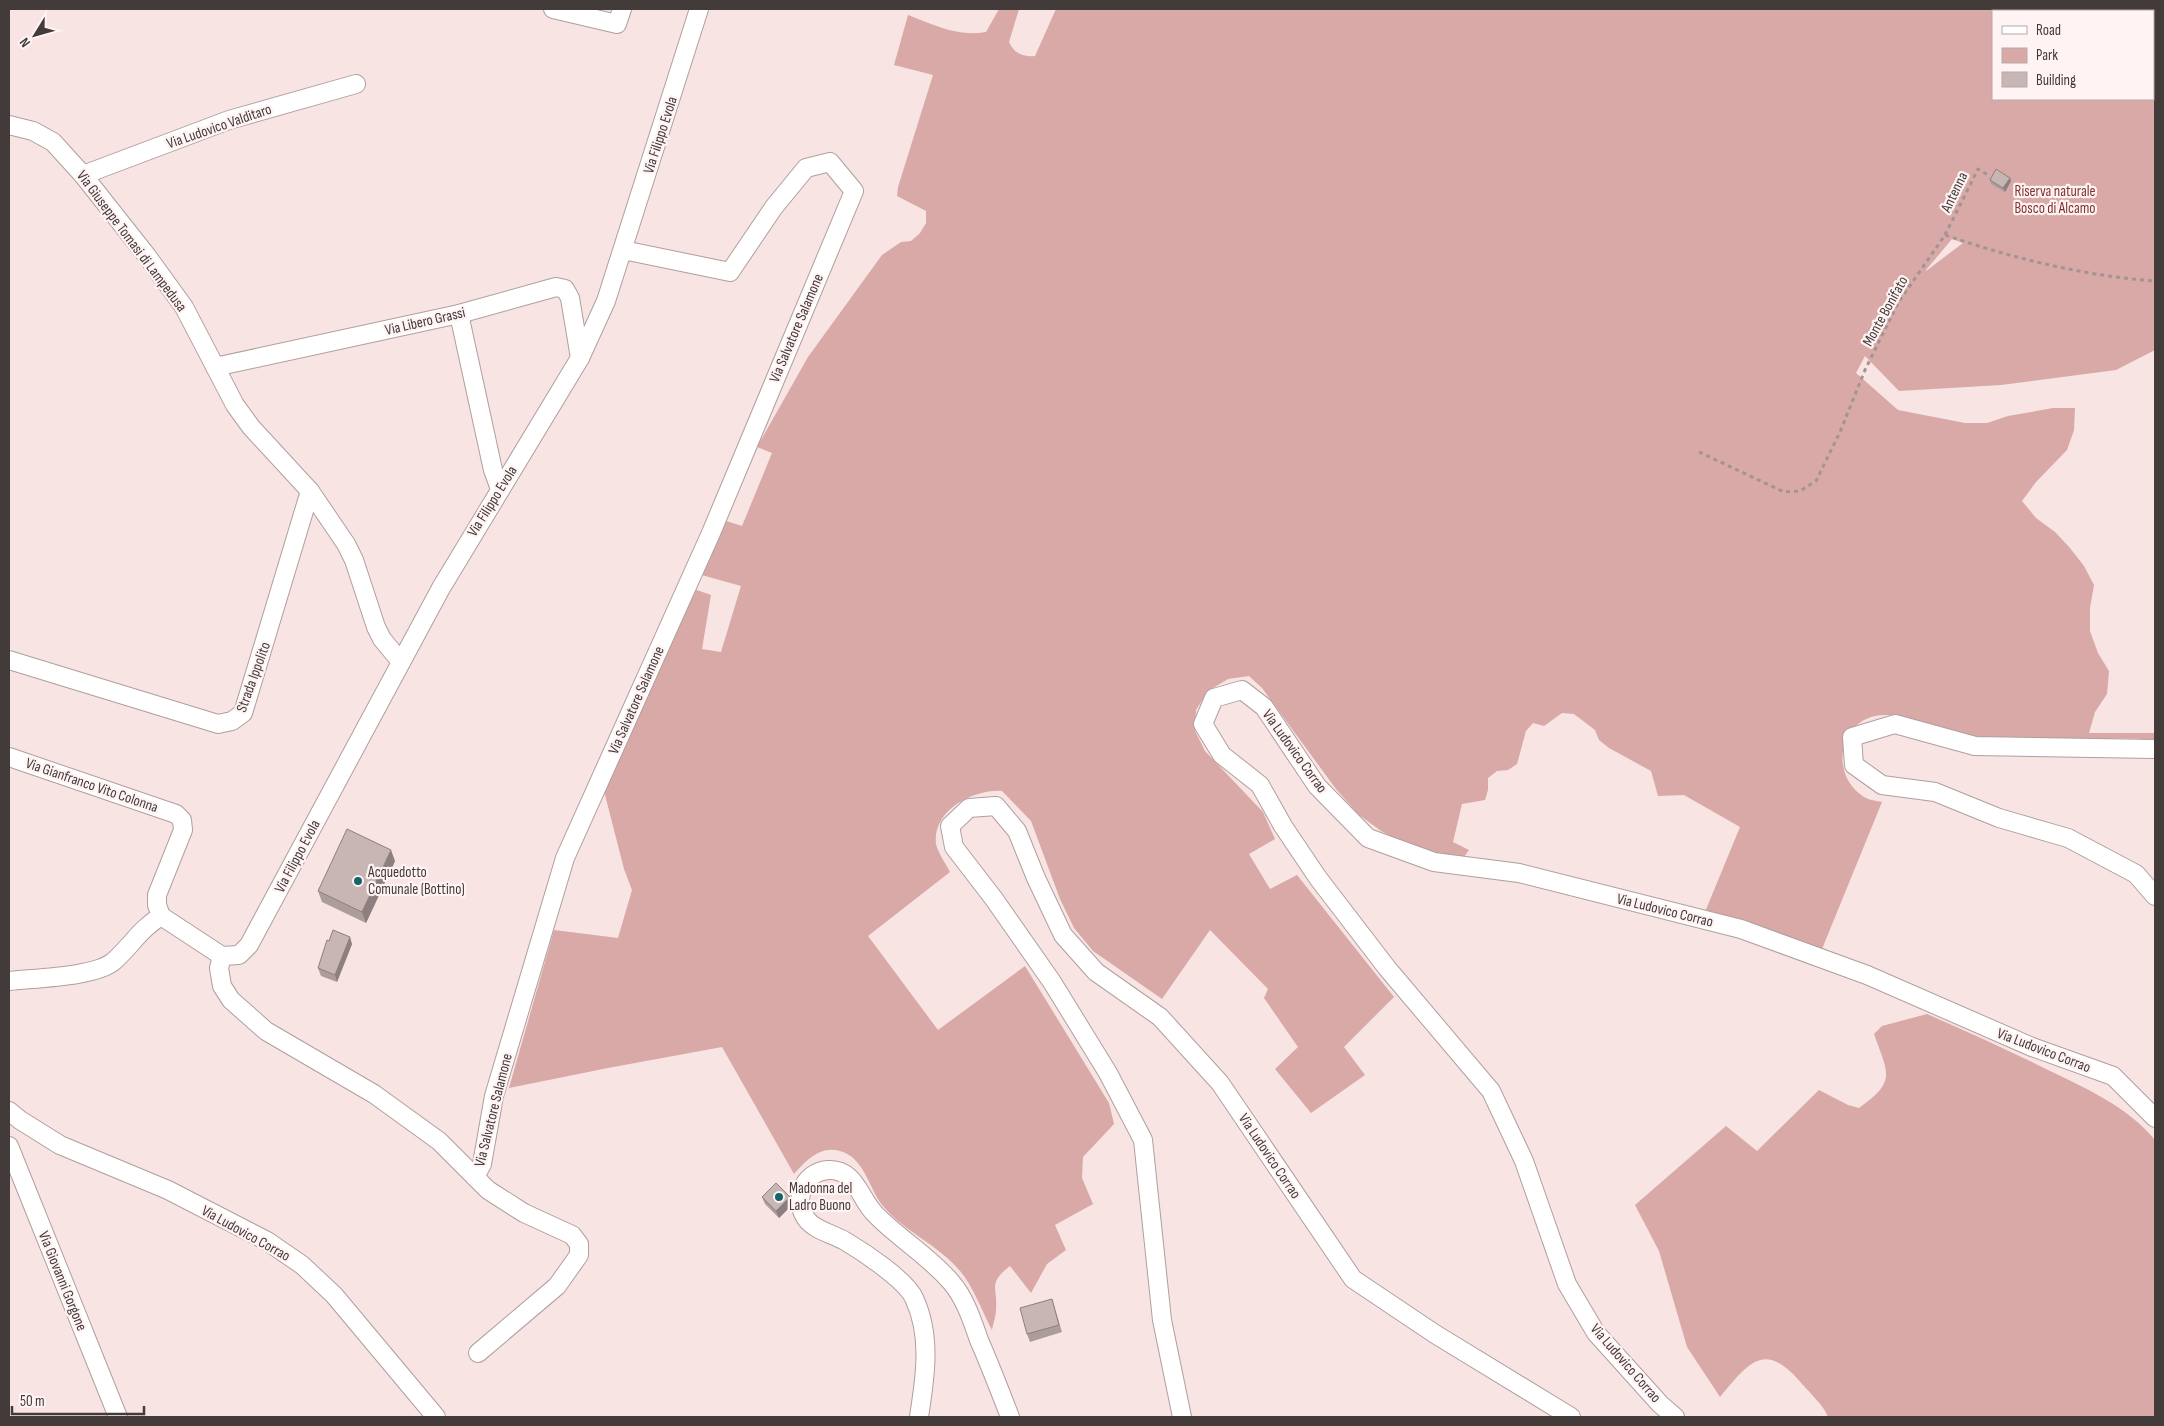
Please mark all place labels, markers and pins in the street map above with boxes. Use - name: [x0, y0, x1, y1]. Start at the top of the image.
- place label: Acquedotto Comunale (Bottino): [367, 863, 465, 899]
- marker: Acquedotto Comunale (Bottino): [352, 875, 364, 887]
- place label: Madonna del Ladro Buono: [789, 1179, 852, 1215]
- marker: Madonna del Ladro Buono: [773, 1191, 785, 1203]

